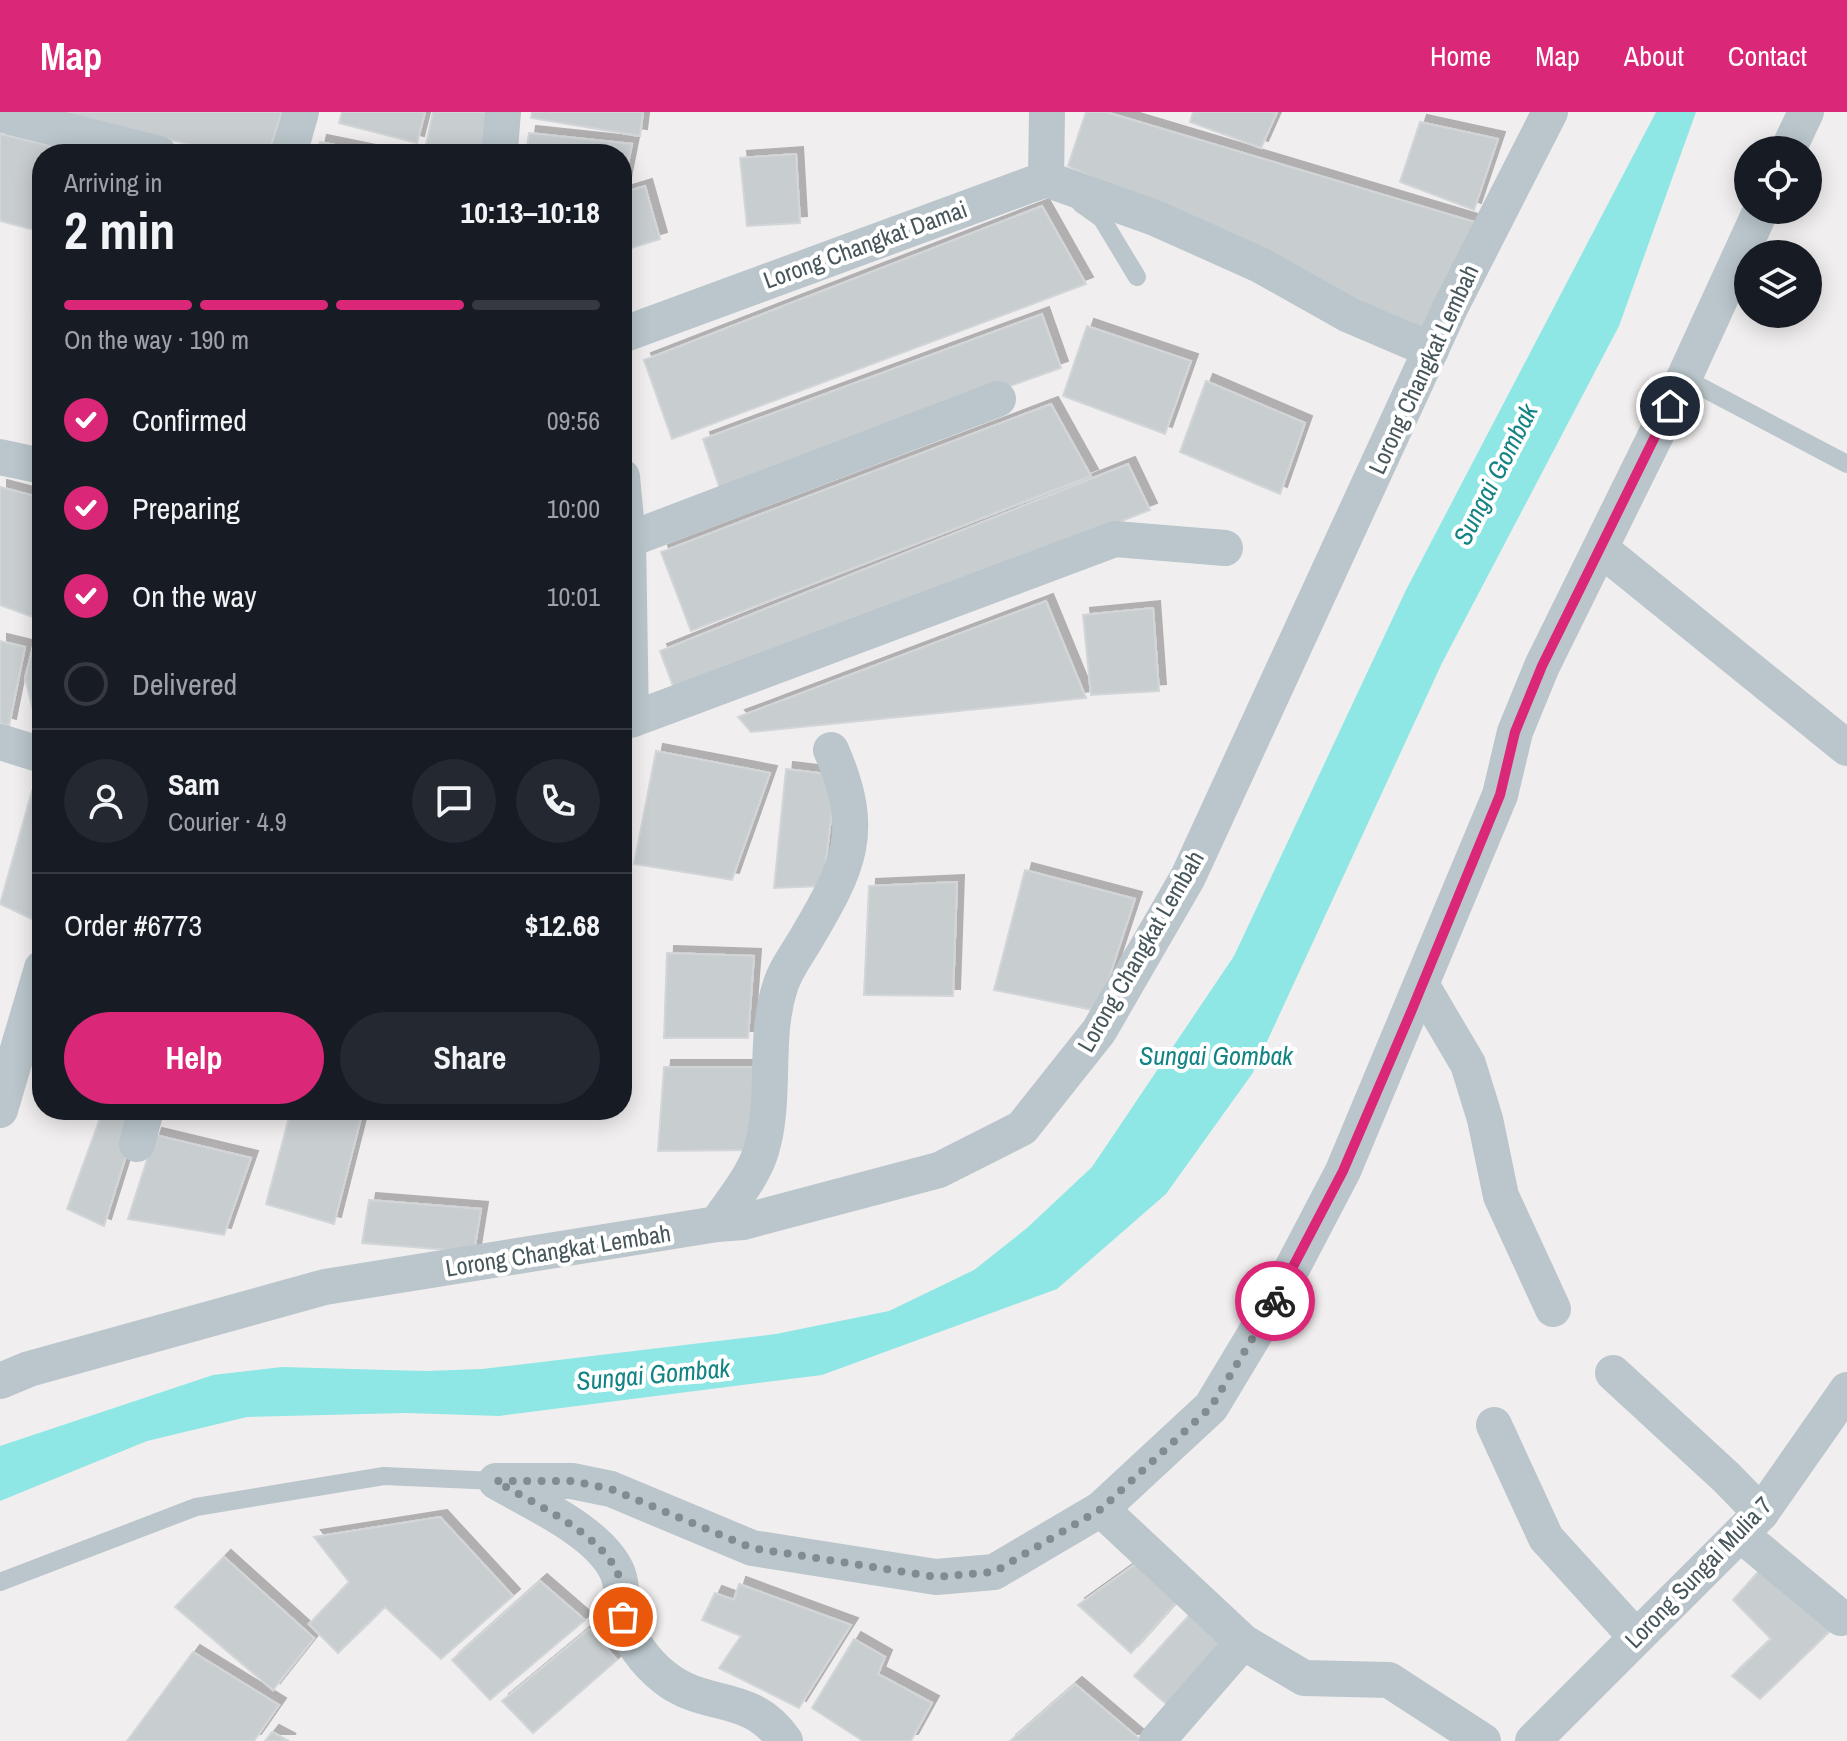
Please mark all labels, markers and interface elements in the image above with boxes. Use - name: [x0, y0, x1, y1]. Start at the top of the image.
- text: Map: [40, 31, 102, 82]
- text: Home: [1430, 37, 1491, 75]
- text: Map: [1535, 37, 1580, 75]
- text: About: [1624, 37, 1684, 75]
- text: Contact: [1728, 37, 1807, 75]
- map controls: [1734, 136, 1822, 328]
- button: locate: [1734, 136, 1822, 224]
- text: Arriving in: [64, 165, 162, 200]
- text: 10:13–10:18: [461, 192, 600, 232]
- street label: Lorong Changkat Damai: [759, 192, 971, 296]
- text: 2 min: [64, 195, 175, 265]
- button: layers: [1734, 240, 1822, 328]
- street label: Lorong Changkat Lembah: [1360, 259, 1486, 479]
- text: On the way · 190 m: [64, 322, 249, 357]
- pin: [1636, 372, 1704, 440]
- icon: home: [1648, 384, 1692, 428]
- water label: Sungai Gombak: [1444, 396, 1546, 551]
- icon: check: [64, 398, 108, 442]
- text: Confirmed: [132, 400, 247, 440]
- text: 09:56: [547, 403, 600, 438]
- icon: check: [64, 486, 108, 530]
- text: Preparing: [132, 488, 240, 528]
- text: 10:00: [547, 491, 600, 526]
- icon: check: [64, 574, 108, 618]
- text: On the way: [132, 576, 256, 616]
- text: 10:01: [547, 579, 600, 614]
- text: Delivered: [132, 664, 237, 704]
- button: person: [64, 759, 148, 843]
- button: chat: [412, 759, 496, 843]
- button: phone: [516, 759, 600, 843]
- text: Sam: [168, 764, 220, 804]
- text: Courier · 4.9: [168, 804, 287, 839]
- street label: Lorong Changkat Lembah: [1069, 844, 1211, 1058]
- text: Order #6773: [64, 905, 202, 945]
- text: $12.68: [525, 905, 600, 945]
- button: Help: [64, 1012, 324, 1104]
- button: Share: [340, 1012, 600, 1104]
- water label: Sungai Gombak: [1139, 1038, 1294, 1073]
- street label: Lorong Changkat Lembah: [443, 1216, 673, 1284]
- courier: [1235, 1261, 1315, 1341]
- icon: bike: [1253, 1279, 1297, 1323]
- water label: Sungai Gombak: [575, 1350, 733, 1398]
- street label: Lorong Sungai Mulia 7: [1617, 1489, 1779, 1655]
- pin: [589, 1583, 657, 1651]
- icon: bag: [601, 1595, 645, 1639]

